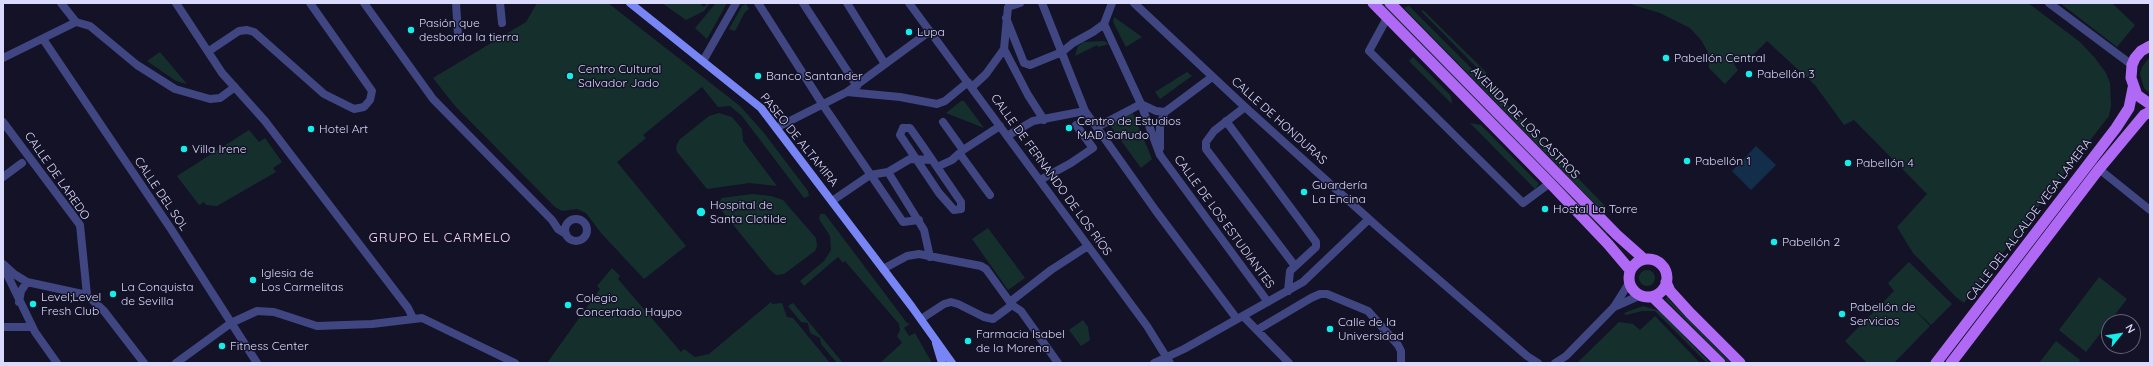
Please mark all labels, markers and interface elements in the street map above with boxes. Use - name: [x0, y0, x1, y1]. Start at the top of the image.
- place label: Pasión que desborda la tierra: [419, 16, 518, 44]
- marker: Pasión que desborda la tierra: [406, 25, 416, 35]
- place label: Lupa: [917, 25, 945, 39]
- marker: Lupa: [904, 27, 914, 37]
- place label: Pabellón Central: [1674, 51, 1766, 65]
- marker: Pabellón Central: [1661, 53, 1671, 63]
- place label: Centro Cultural Salvador Jado: [578, 62, 661, 90]
- street label: AVENIDA DE LOS CASTROS: [1468, 64, 1582, 182]
- place label: Pabellón 3: [1757, 67, 1815, 81]
- place label: Banco Santander: [766, 69, 863, 83]
- marker: Pabellón 3: [1744, 69, 1754, 79]
- marker: Centro Cultural Salvador Jado: [565, 71, 575, 81]
- marker: Banco Santander: [753, 71, 763, 81]
- street label: CALLE DE HONDURAS: [1228, 74, 1330, 168]
- street label: PASEO DE ALTAMIRA: [757, 90, 841, 190]
- street label: CALLE DE FERNANDO DE LOS RÍOS: [987, 91, 1115, 259]
- place label: Centro de Estudios MAD Sañudo: [1077, 114, 1181, 142]
- place label: Hotel Art: [319, 122, 368, 136]
- marker: Centro de Estudios MAD Sañudo: [1064, 123, 1074, 133]
- marker: Hotel Art: [306, 124, 316, 134]
- street label: CALLE DE LAREDO: [21, 129, 93, 223]
- street label: CALLE DEL ALCALDE VEGA LAMERA: [1963, 136, 2095, 304]
- place label: Villa Irene: [192, 142, 246, 156]
- marker: Villa Irene: [179, 144, 189, 154]
- street label: CALLE DE LOS ESTUDIANTES: [1171, 153, 1277, 291]
- street label: CALLE DEL SOL: [131, 154, 191, 234]
- place label: Pabellón 1: [1695, 154, 1751, 168]
- marker: Pabellón 1: [1682, 156, 1692, 166]
- place label: Pabellón 4: [1856, 156, 1914, 170]
- marker: Pabellón 4: [1843, 158, 1853, 168]
- place label: Guardería La Encina: [1312, 178, 1367, 206]
- marker: Guardería La Encina: [1299, 187, 1309, 197]
- place label: Hospital de Santa Clotilde: [710, 198, 787, 226]
- place label: Hostal La Torre: [1553, 202, 1638, 216]
- marker: Hostal La Torre: [1540, 204, 1550, 214]
- marker: Hospital de Santa Clotilde: [695, 206, 707, 218]
- district label: GRUPO EL CARMELO: [369, 230, 511, 246]
- place label: Pabellón 2: [1782, 235, 1840, 249]
- marker: Pabellón 2: [1769, 237, 1779, 247]
- place label: Iglesia de Los Carmelitas: [261, 266, 343, 294]
- marker: Iglesia de Los Carmelitas: [248, 275, 258, 285]
- place label: La Conquista de Sevilla: [121, 280, 194, 308]
- marker: La Conquista de Sevilla: [108, 289, 118, 299]
- place label: Level;Level Fresh Club: [41, 290, 101, 318]
- place label: Colegio Concertado Haypo: [576, 291, 682, 319]
- marker: Level;Level Fresh Club: [28, 299, 38, 309]
- marker: Colegio Concertado Haypo: [563, 300, 573, 310]
- place label: Pabellón de Servicios: [1850, 300, 1915, 328]
- marker: Pabellón de Servicios: [1837, 309, 1847, 319]
- north arrow: [2101, 314, 2141, 354]
- place label: Calle de la Universidad: [1338, 315, 1404, 343]
- text: N: [2122, 321, 2139, 336]
- marker: Calle de la Universidad: [1325, 324, 1335, 334]
- place label: Farmacia Isabel de la Morena: [976, 327, 1065, 355]
- marker: Farmacia Isabel de la Morena: [963, 336, 973, 346]
- place label: Fitness Center: [230, 339, 309, 353]
- marker: Fitness Center: [217, 341, 227, 351]

